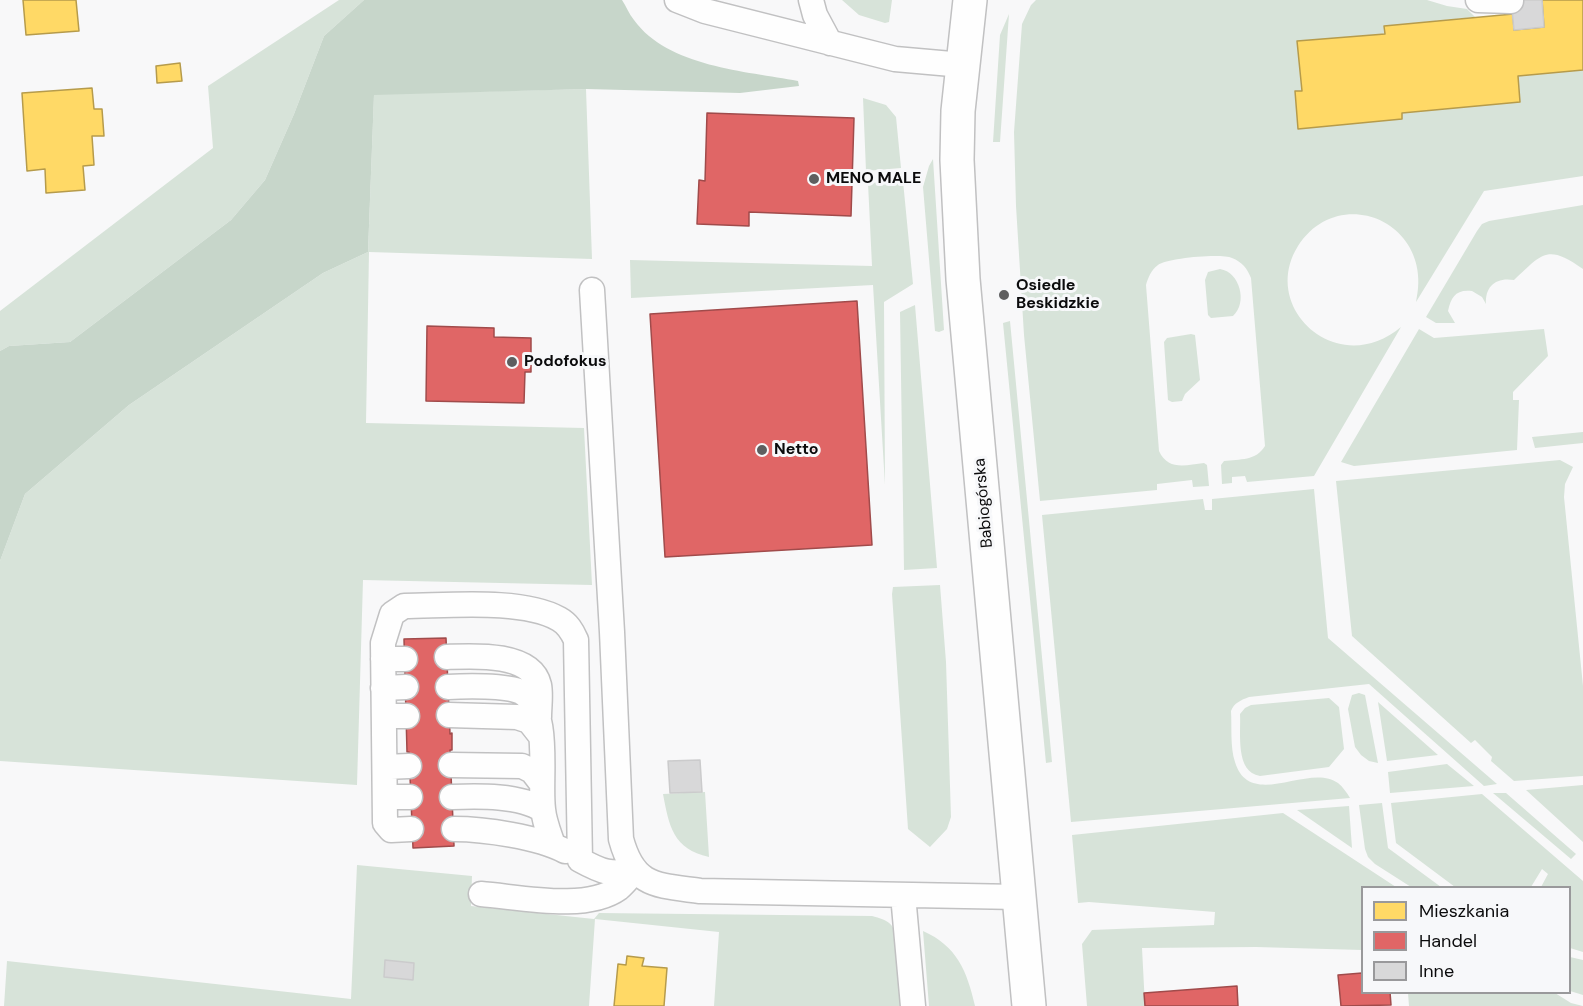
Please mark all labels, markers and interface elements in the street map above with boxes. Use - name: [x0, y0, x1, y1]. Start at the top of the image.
- place label: MENO MALE: [826, 169, 921, 189]
- marker: MENO MALE: [807, 172, 821, 186]
- place label: Osiedle Beskidzkie: [1016, 276, 1100, 314]
- marker: Osiedle Beskidzkie: [997, 288, 1011, 302]
- place label: Podofokus: [524, 352, 606, 372]
- marker: Podofokus: [505, 355, 519, 369]
- place label: Netto: [774, 440, 819, 460]
- marker: Netto: [755, 443, 769, 457]
- street label: Babiogórska: [971, 457, 997, 549]
- legend: [1361, 886, 1571, 994]
- text: Mieszkania: [1419, 899, 1509, 923]
- text: Handel: [1419, 929, 1477, 953]
- text: Inne: [1419, 959, 1454, 983]

